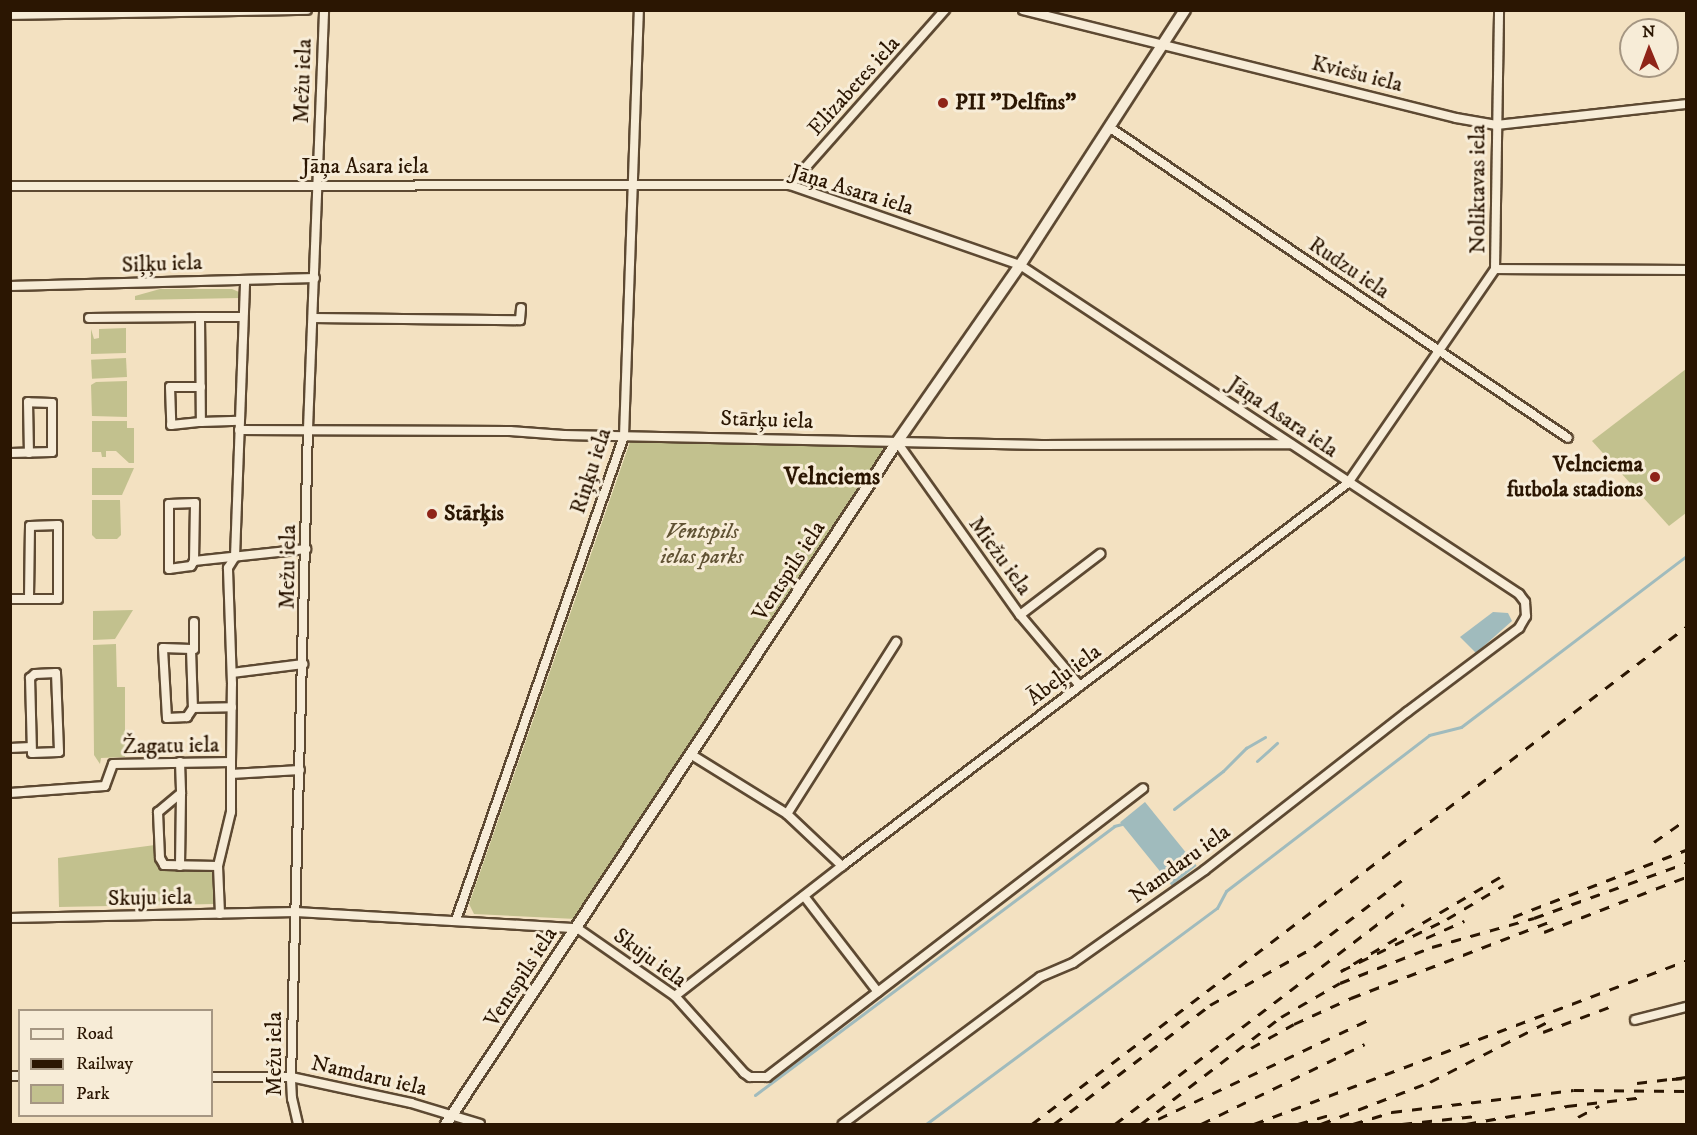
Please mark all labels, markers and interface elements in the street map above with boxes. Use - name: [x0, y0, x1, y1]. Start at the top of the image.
- north arrow: [1619, 18, 1679, 78]
- text: N: [1642, 22, 1655, 42]
- street label: Elizabetes iela: [802, 31, 906, 141]
- street label: Mežu iela: [288, 38, 318, 124]
- street label: Kviešu iela: [1309, 50, 1405, 98]
- place label: PII "Delfīns": [955, 90, 1076, 116]
- marker: PII "Delfīns": [936, 96, 950, 110]
- street label: Noliktavas iela: [1465, 124, 1491, 254]
- street label: Jāņa Asara iela: [301, 154, 429, 180]
- street label: Jāņa Asara iela: [787, 159, 917, 221]
- street label: Rudzu iela: [1304, 231, 1394, 305]
- street label: Siļķu iela: [121, 249, 203, 279]
- street label: Jāņa Asara iela: [1223, 371, 1343, 463]
- street label: Stārķu iela: [720, 405, 814, 435]
- street label: Riņķu iela: [565, 425, 617, 517]
- place label: Velnciema futbola stadions: [1507, 451, 1643, 502]
- district label: Velnciems: [784, 464, 880, 492]
- marker: Velnciema futbola stadions: [1648, 470, 1662, 484]
- place label: Stārķis: [444, 501, 504, 527]
- marker: Stārķis: [425, 507, 439, 521]
- street label: Miežu iela: [963, 512, 1037, 600]
- street label: Ventspils iela: [747, 516, 831, 626]
- park label: Ventspils ielas parks: [661, 518, 743, 570]
- street label: Mežu iela: [274, 525, 302, 609]
- street label: Ābeļu iela: [1022, 639, 1106, 711]
- street label: Žagatu iela: [122, 732, 220, 760]
- street label: Namdaru iela: [1125, 819, 1235, 909]
- street label: Skuju iela: [108, 884, 192, 912]
- street label: Ventspils iela: [479, 922, 563, 1032]
- street label: Skuju iela: [608, 923, 692, 993]
- legend: [18, 1009, 213, 1117]
- street label: Mežu iela: [262, 1012, 288, 1096]
- text: Road: [76, 1023, 113, 1045]
- street label: Namdaru iela: [309, 1050, 429, 1102]
- text: Railway: [76, 1053, 133, 1075]
- text: Park: [76, 1083, 110, 1105]

